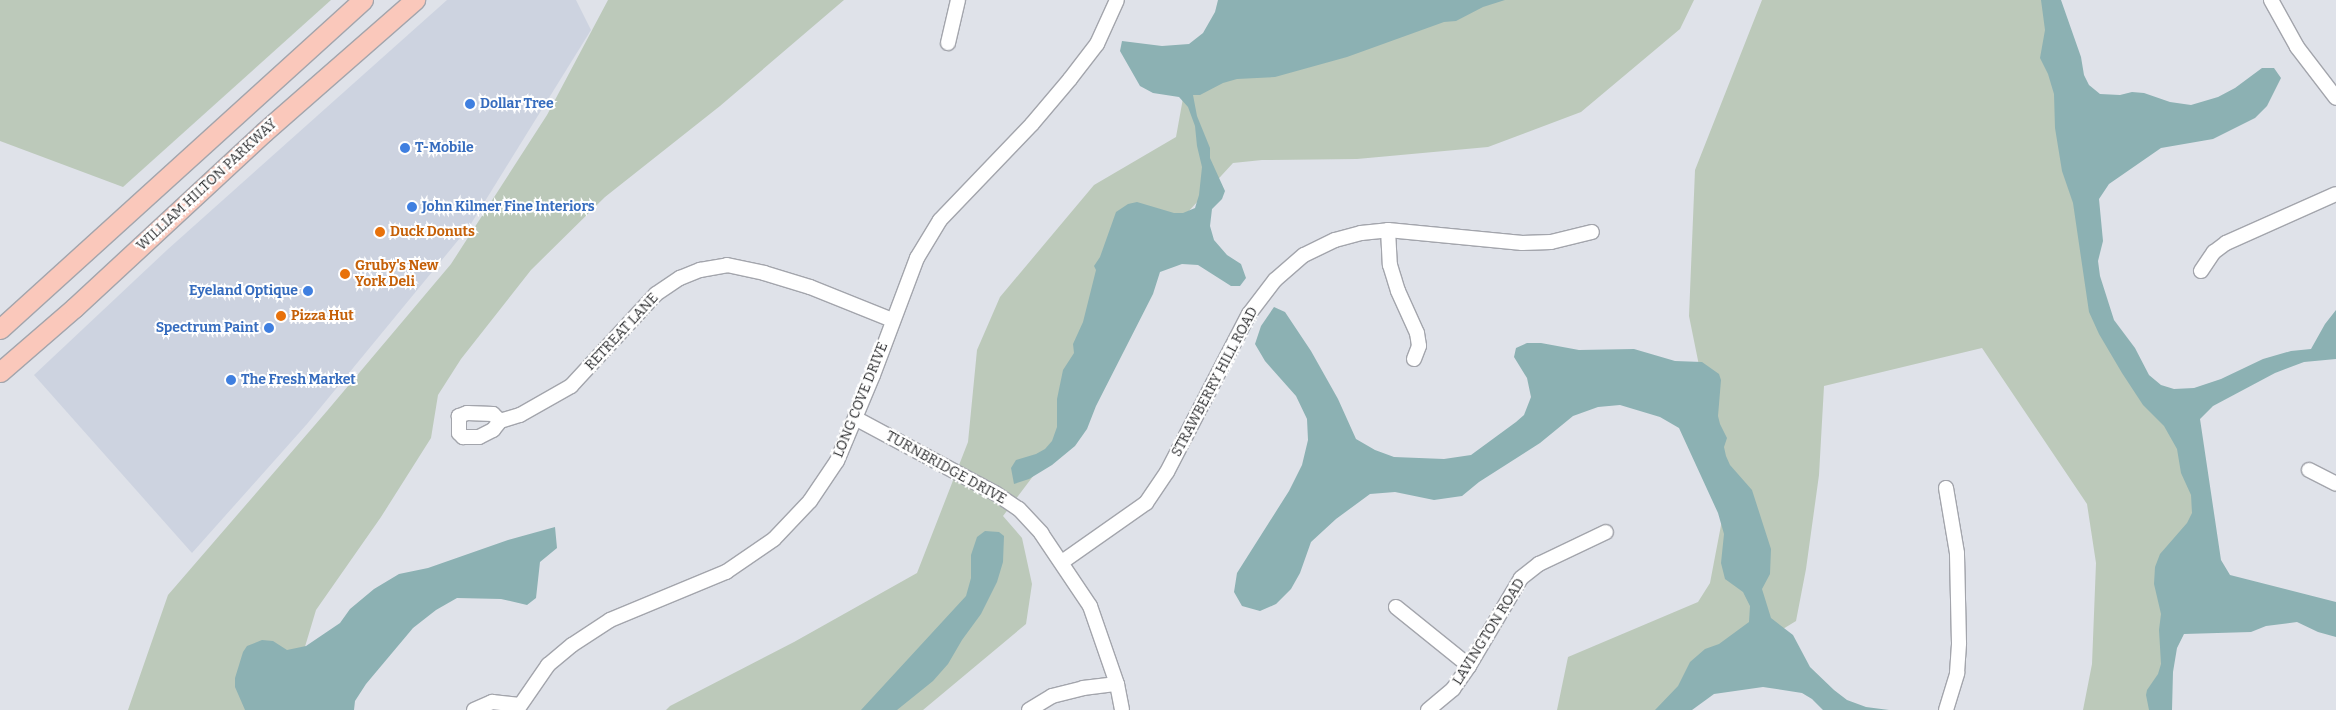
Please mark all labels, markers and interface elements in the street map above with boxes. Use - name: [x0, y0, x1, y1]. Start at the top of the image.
- place label: Dollar Tree: [480, 96, 554, 112]
- marker: Dollar Tree: [464, 98, 476, 110]
- street label: WILLIAM HILTON PARKWAY: [133, 116, 281, 254]
- place label: T-Mobile: [415, 140, 474, 156]
- marker: T-Mobile: [399, 142, 411, 154]
- place label: John Kilmer Fine Interiors: [422, 199, 595, 215]
- marker: John Kilmer Fine Interiors: [406, 201, 418, 213]
- place label: Duck Donuts: [390, 224, 475, 240]
- marker: Duck Donuts: [374, 226, 386, 238]
- place label: Gruby's New York Deli: [355, 258, 438, 290]
- marker: Gruby's New York Deli: [339, 268, 351, 280]
- place label: Eyeland Optique: [189, 283, 298, 299]
- marker: Eyeland Optique: [302, 285, 314, 297]
- street label: RETREAT LANE: [582, 290, 662, 374]
- street label: STRAWBERRY HILL ROAD: [1168, 304, 1262, 460]
- place label: Pizza Hut: [291, 308, 354, 324]
- marker: Pizza Hut: [275, 310, 287, 322]
- place label: Spectrum Paint: [156, 320, 259, 336]
- marker: Spectrum Paint: [263, 322, 275, 334]
- street label: LONG COVE DRIVE: [830, 340, 892, 460]
- place label: The Fresh Market: [241, 372, 356, 388]
- marker: The Fresh Market: [225, 374, 237, 386]
- street label: TURNBRIDGE DRIVE: [883, 428, 1009, 508]
- street label: LAVINGTON ROAD: [1449, 576, 1529, 688]

